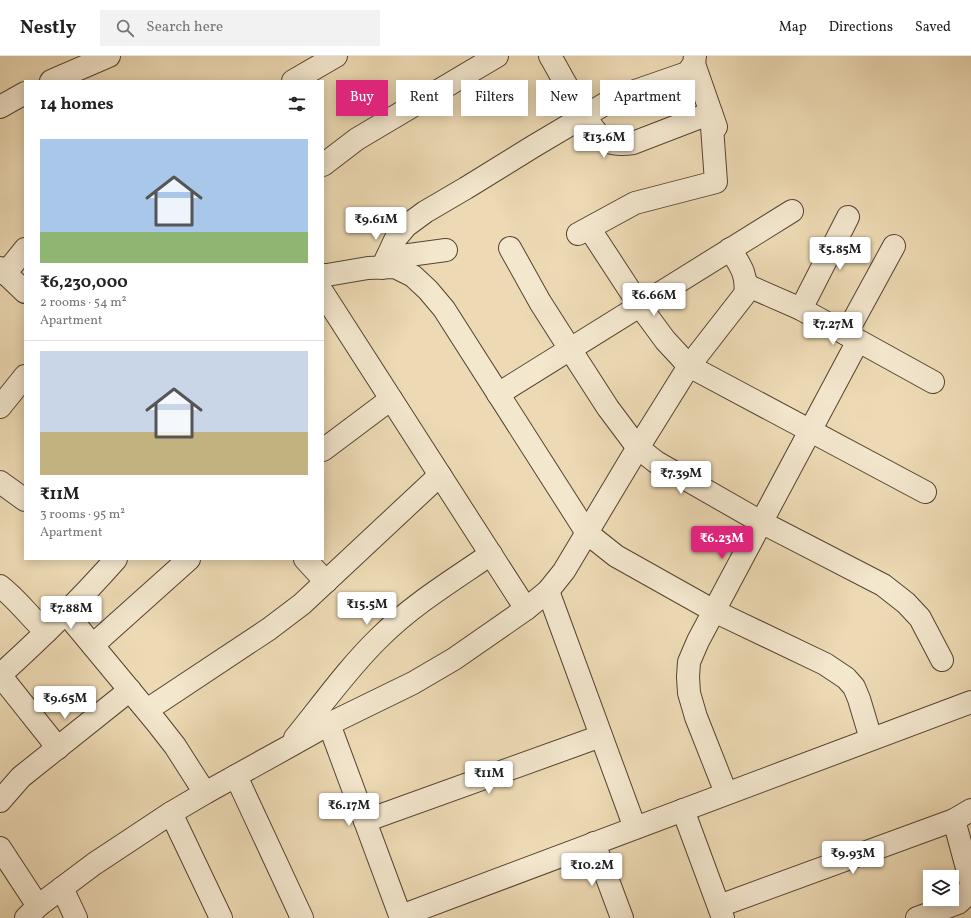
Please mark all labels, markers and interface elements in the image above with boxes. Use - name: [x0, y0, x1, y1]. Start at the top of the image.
- search box: [100, 10, 380, 46]
- text: Nestly: [20, 15, 76, 41]
- icon: search: [114, 17, 136, 39]
- text: Search here: [146, 17, 223, 38]
- text: Map: [779, 18, 807, 37]
- text: Directions: [829, 18, 893, 37]
- text: Saved: [915, 18, 951, 37]
- chip: Buy: [336, 80, 388, 116]
- chip: Rent: [396, 80, 453, 116]
- chip: Filters: [461, 80, 528, 116]
- chip: New: [536, 80, 592, 116]
- chip: Apartment: [600, 80, 695, 116]
- text: 14 homes: [40, 93, 114, 116]
- icon: filters: [286, 93, 308, 115]
- pin: ₹13.6M: [571, 125, 637, 159]
- text: ₹13.6M: [583, 129, 625, 147]
- icon: home: [138, 165, 210, 237]
- pin: ₹9.61M: [343, 207, 409, 241]
- text: ₹9.61M: [354, 211, 398, 229]
- pin: ₹5.85M: [807, 237, 873, 271]
- text: ₹5.85M: [819, 241, 861, 259]
- text: ₹6,230,000: [40, 271, 128, 294]
- pin: ₹6.66M: [621, 283, 687, 317]
- text: ₹6.66M: [632, 287, 676, 305]
- text: 2 rooms · 54 m²: [40, 294, 127, 312]
- text: Apartment: [40, 312, 103, 330]
- pin: ₹7.27M: [800, 312, 866, 346]
- text: ₹7.27M: [812, 316, 854, 334]
- icon: home: [138, 377, 210, 449]
- pin: ₹7.39M: [648, 461, 714, 495]
- text: ₹7.39M: [660, 465, 702, 483]
- text: ₹11M: [40, 483, 80, 506]
- text: 3 rooms · 95 m²: [40, 506, 125, 524]
- text: Apartment: [40, 524, 103, 542]
- pin: ₹6.23M: [689, 526, 755, 560]
- text: ₹6.23M: [700, 530, 744, 548]
- pin: ₹15.5M: [334, 592, 400, 626]
- pin: ₹7.88M: [38, 596, 104, 630]
- text: ₹15.5M: [346, 596, 388, 614]
- text: ₹7.88M: [50, 600, 92, 618]
- pin: ₹9.65M: [32, 686, 98, 720]
- text: ₹9.65M: [43, 690, 87, 708]
- pin: ₹11M: [465, 761, 513, 795]
- text: ₹11M: [474, 765, 504, 783]
- pin: ₹6.17M: [316, 793, 382, 827]
- text: ₹6.17M: [328, 797, 370, 815]
- pin: ₹9.93M: [820, 841, 886, 875]
- text: ₹9.93M: [831, 845, 875, 863]
- pin: ₹10.2M: [559, 853, 625, 887]
- text: ₹10.2M: [570, 857, 614, 875]
- map controls: [923, 870, 959, 906]
- button: layers: [923, 870, 959, 906]

